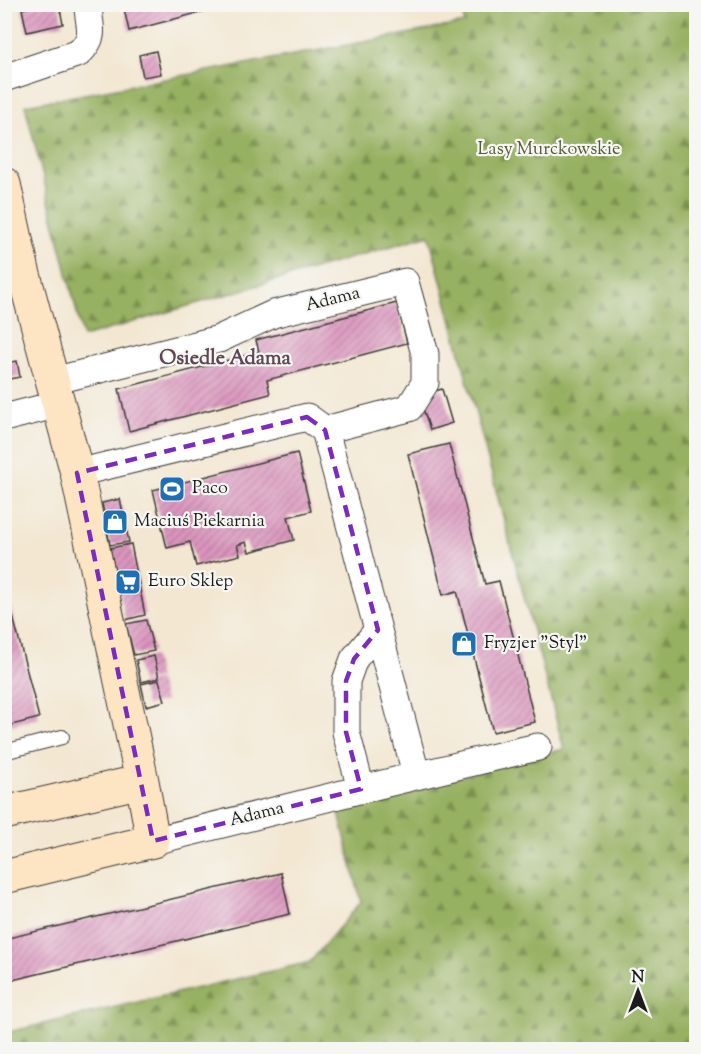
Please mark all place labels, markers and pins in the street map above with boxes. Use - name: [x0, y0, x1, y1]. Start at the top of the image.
- sports icon: Paco: [157, 474, 187, 504]
- place label: Paco: [192, 476, 228, 502]
- shop icon: Maciuś Piekarnia: [100, 507, 130, 537]
- place label: Maciuś Piekarnia: [134, 509, 265, 535]
- supermarket icon: Euro Sklep: [113, 567, 143, 597]
- place label: Euro Sklep: [148, 569, 233, 595]
- shop icon: Fryzjer "Styl": [449, 629, 479, 659]
- place label: Fryzjer "Styl": [484, 631, 587, 657]

